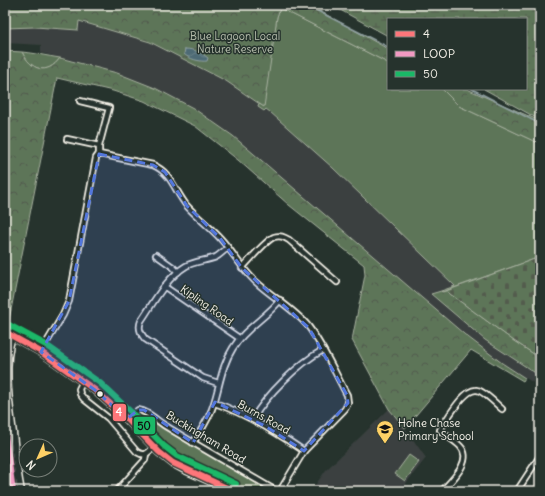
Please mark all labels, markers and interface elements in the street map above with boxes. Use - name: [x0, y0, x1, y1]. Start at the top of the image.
- legend: [387, 18, 527, 90]
- text: 4: [423, 26, 430, 41]
- park label: Blue Lagoon Local Nature Reserve: [190, 29, 280, 56]
- text: LOOP: [423, 46, 455, 61]
- text: 50: [423, 66, 438, 81]
- street label: Kipling Road: [178, 282, 237, 329]
- unlabelled marker: [95, 389, 105, 399]
- street label: Burns Road: [235, 397, 293, 437]
- line badge: 4: [112, 403, 127, 422]
- text: 4: [116, 405, 123, 419]
- street label: Buckingham Road: [164, 408, 249, 467]
- line badge: 50: [133, 416, 156, 435]
- place label: Holne Chase Primary School: [398, 416, 474, 443]
- text: 50: [137, 419, 151, 433]
- school or university icon: Holne Chase Primary School: [375, 419, 395, 444]
- north arrow: [18, 438, 58, 478]
- text: N: [23, 457, 39, 473]

